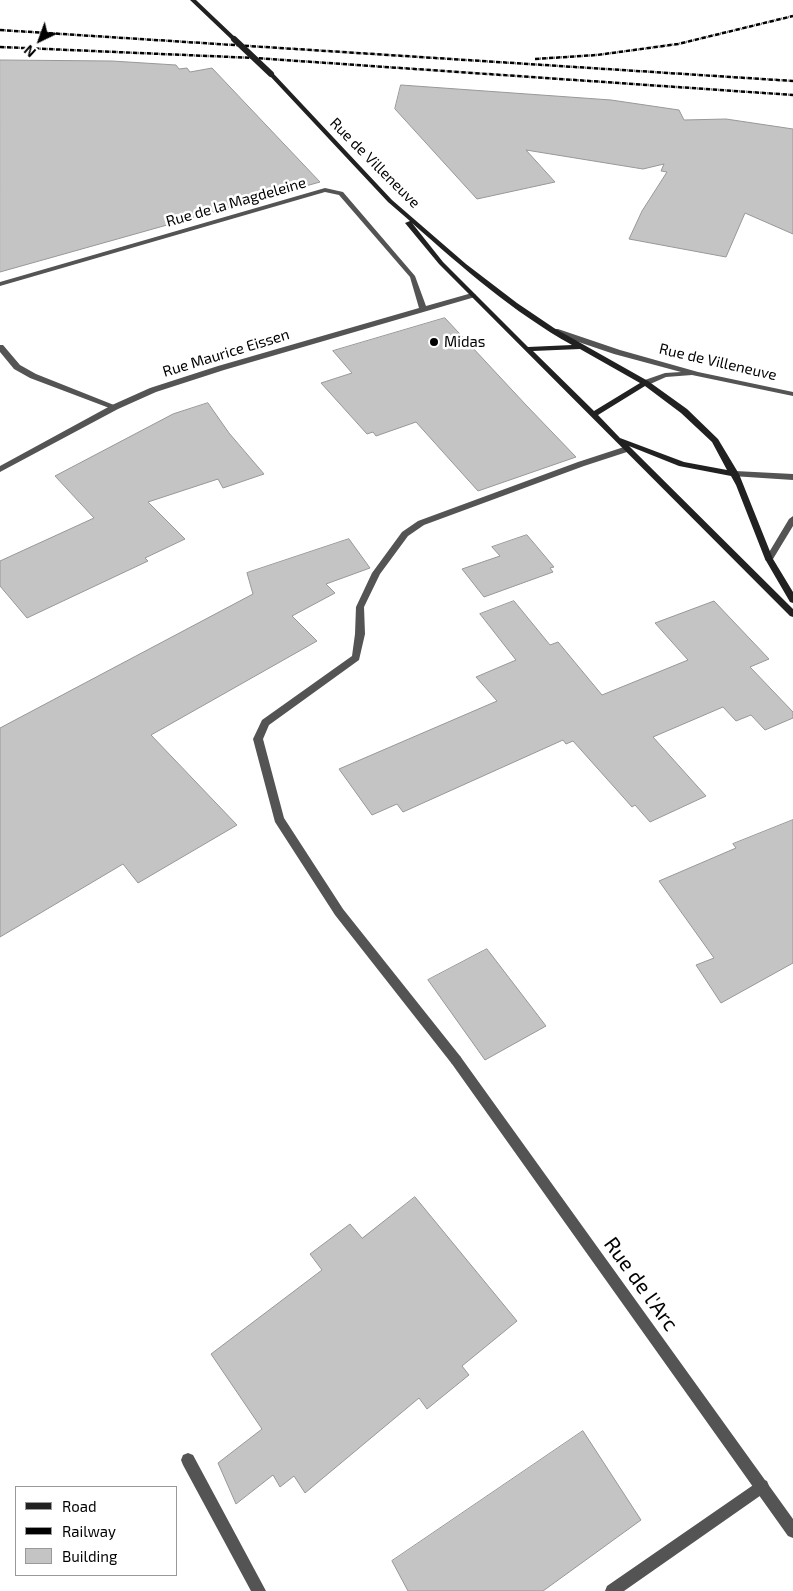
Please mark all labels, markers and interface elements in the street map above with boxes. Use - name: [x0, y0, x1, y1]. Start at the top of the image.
- north arrow: [15, 15, 65, 65]
- text: N: [20, 42, 39, 61]
- street label: Rue de Villeneuve: [326, 114, 424, 212]
- street label: Rue de la Magdeleine: [164, 173, 308, 231]
- street label: Rue Maurice Eissen: [160, 325, 292, 381]
- place label: Midas: [444, 333, 485, 351]
- marker: Midas: [428, 336, 440, 348]
- street label: Rue de Villeneuve: [657, 340, 779, 384]
- street label: Rue de l'Arc: [599, 1232, 683, 1336]
- legend: [15, 1486, 178, 1576]
- text: Road: [62, 1497, 97, 1515]
- text: Railway: [62, 1522, 116, 1540]
- text: Building: [62, 1547, 117, 1565]

